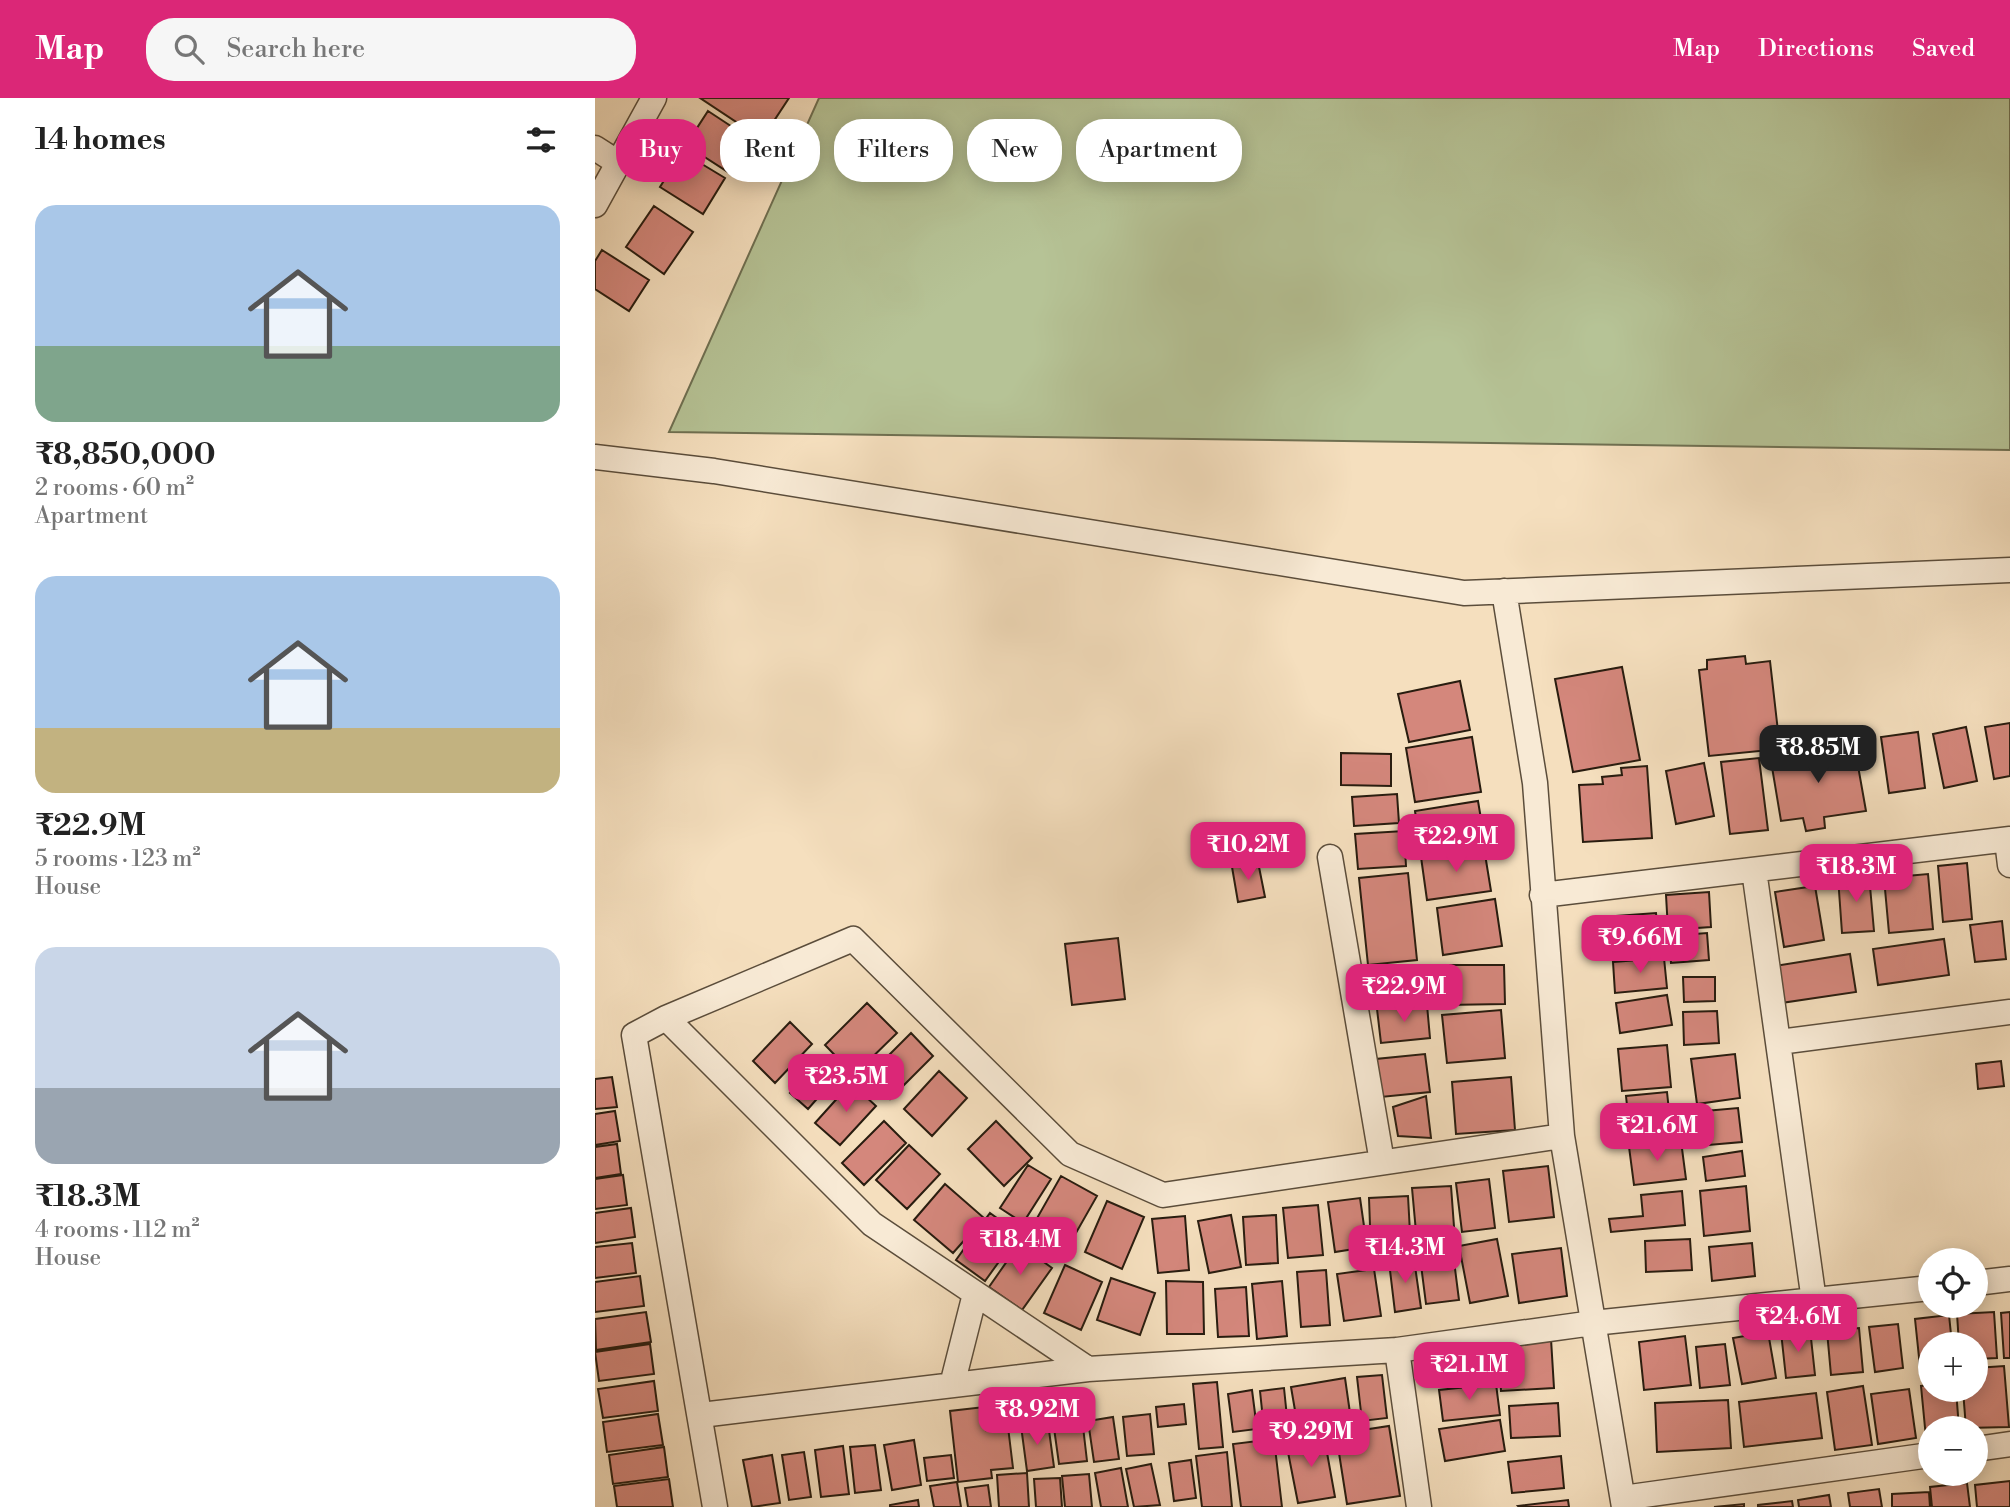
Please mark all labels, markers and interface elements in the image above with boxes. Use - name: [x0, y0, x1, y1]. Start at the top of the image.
- search box: [146, 18, 636, 81]
- text: Map: [35, 29, 104, 70]
- icon: search: [170, 30, 208, 68]
- text: Search here: [226, 33, 365, 65]
- text: Map: [1673, 34, 1720, 64]
- text: Directions: [1758, 34, 1874, 64]
- text: Saved: [1912, 34, 1975, 64]
- chip: Buy: [616, 119, 706, 182]
- chip: Rent: [720, 119, 820, 182]
- chip: Filters: [834, 119, 953, 182]
- chip: New: [967, 119, 1062, 182]
- chip: Apartment: [1076, 119, 1242, 182]
- text: 14 homes: [35, 121, 166, 159]
- icon: filters: [522, 121, 560, 159]
- icon: home: [235, 251, 361, 377]
- text: ₹8,850,000: [35, 436, 216, 474]
- text: 2 rooms · 60 m²: [35, 474, 194, 502]
- text: Apartment: [35, 502, 148, 530]
- icon: home: [235, 622, 361, 748]
- pin: ₹8.85M: [1761, 726, 1875, 785]
- text: ₹8.85M: [1775, 734, 1861, 762]
- text: ₹22.9M: [35, 807, 146, 845]
- pin: ₹22.9M: [1399, 814, 1513, 874]
- pin: ₹10.2M: [1191, 822, 1305, 882]
- text: ₹22.9M: [1414, 823, 1498, 851]
- text: ₹10.2M: [1207, 831, 1289, 859]
- pin: ₹18.3M: [1799, 844, 1913, 904]
- text: 5 rooms · 123 m²: [35, 845, 201, 873]
- text: ₹18.3M: [1816, 853, 1896, 881]
- text: House: [35, 873, 101, 901]
- pin: ₹9.66M: [1583, 916, 1697, 975]
- text: ₹9.66M: [1598, 924, 1683, 952]
- pin: ₹22.9M: [1347, 964, 1461, 1024]
- text: ₹22.9M: [1362, 973, 1446, 1001]
- icon: home: [235, 993, 361, 1119]
- pin: ₹23.5M: [789, 1054, 903, 1114]
- text: ₹23.5M: [804, 1063, 888, 1091]
- pin: ₹21.6M: [1600, 1104, 1714, 1163]
- text: ₹21.6M: [1616, 1112, 1698, 1140]
- text: ₹18.3M: [35, 1178, 140, 1216]
- text: 4 rooms · 112 m²: [35, 1216, 200, 1244]
- pin: ₹18.4M: [963, 1218, 1077, 1277]
- text: ₹18.4M: [979, 1226, 1061, 1254]
- pin: ₹14.3M: [1348, 1226, 1462, 1285]
- text: ₹14.3M: [1365, 1234, 1445, 1262]
- text: House: [35, 1244, 101, 1272]
- map controls: [1918, 1248, 1988, 1486]
- button: locate: [1918, 1248, 1988, 1318]
- pin: ₹24.6M: [1741, 1294, 1855, 1354]
- text: ₹24.6M: [1755, 1303, 1841, 1331]
- button: +: [1918, 1332, 1988, 1402]
- pin: ₹21.1M: [1412, 1342, 1526, 1402]
- text: ₹21.1M: [1430, 1351, 1508, 1379]
- pin: ₹8.92M: [980, 1388, 1094, 1447]
- text: ₹8.92M: [994, 1396, 1080, 1424]
- pin: ₹9.29M: [1254, 1410, 1368, 1469]
- button: −: [1918, 1416, 1988, 1486]
- text: ₹9.29M: [1269, 1418, 1353, 1446]

